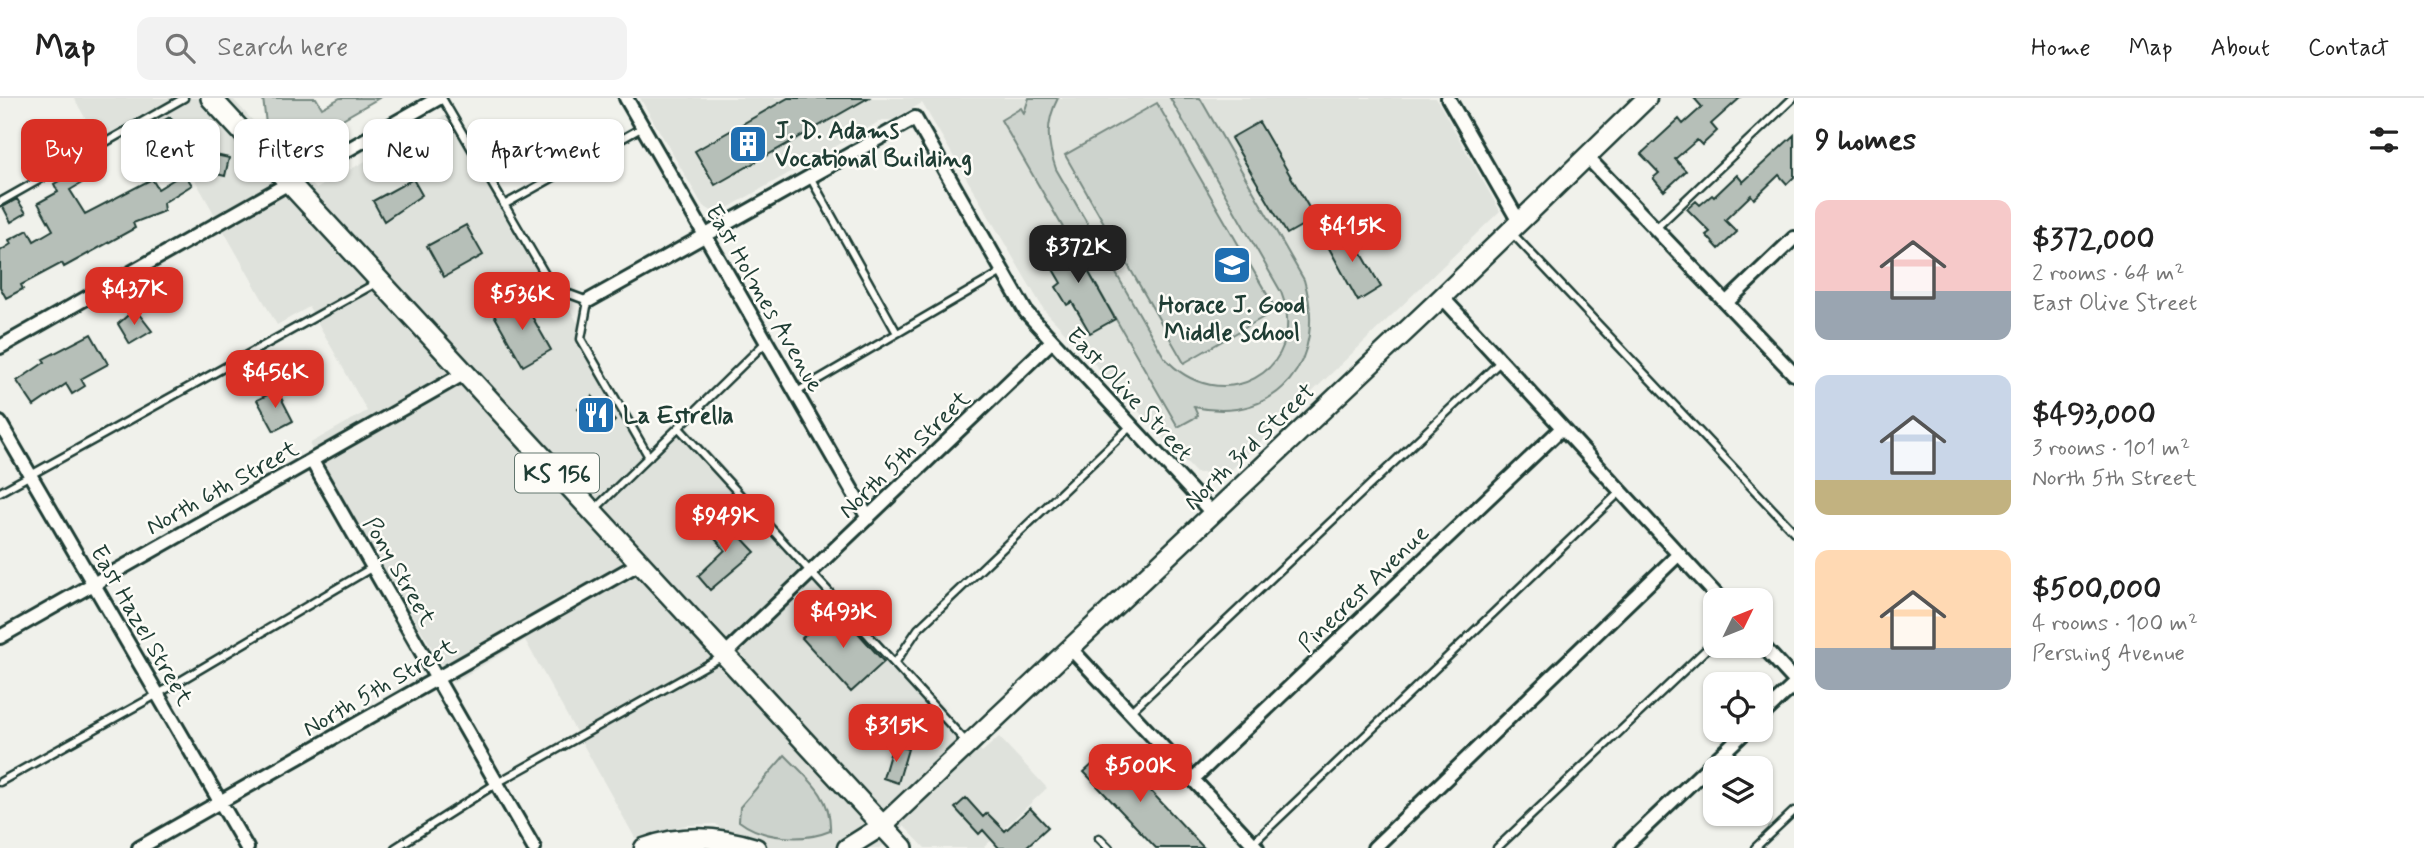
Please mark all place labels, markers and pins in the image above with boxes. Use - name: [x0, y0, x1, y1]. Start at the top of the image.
- place label: J. D. Adams Vocational Building: [775, 116, 972, 176]
- building icon: J. D. Adams Vocational Building: [727, 123, 769, 165]
- pin: $415K: [1303, 204, 1401, 264]
- pin: $372K: [1029, 226, 1127, 285]
- school or university icon: Horace J. Good Middle School: [1211, 244, 1253, 286]
- pin: $437K: [85, 268, 183, 327]
- pin: $536K: [473, 272, 571, 332]
- place label: Horace J. Good Middle School: [1159, 290, 1305, 349]
- pin: $456K: [226, 350, 324, 410]
- restaurant icon: La Estrella: [575, 394, 617, 436]
- place label: La Estrella: [623, 401, 734, 432]
- pin: $949K: [676, 494, 774, 554]
- pin: $493K: [794, 590, 892, 650]
- pin: $315K: [847, 704, 945, 764]
- pin: $500K: [1091, 744, 1189, 804]

